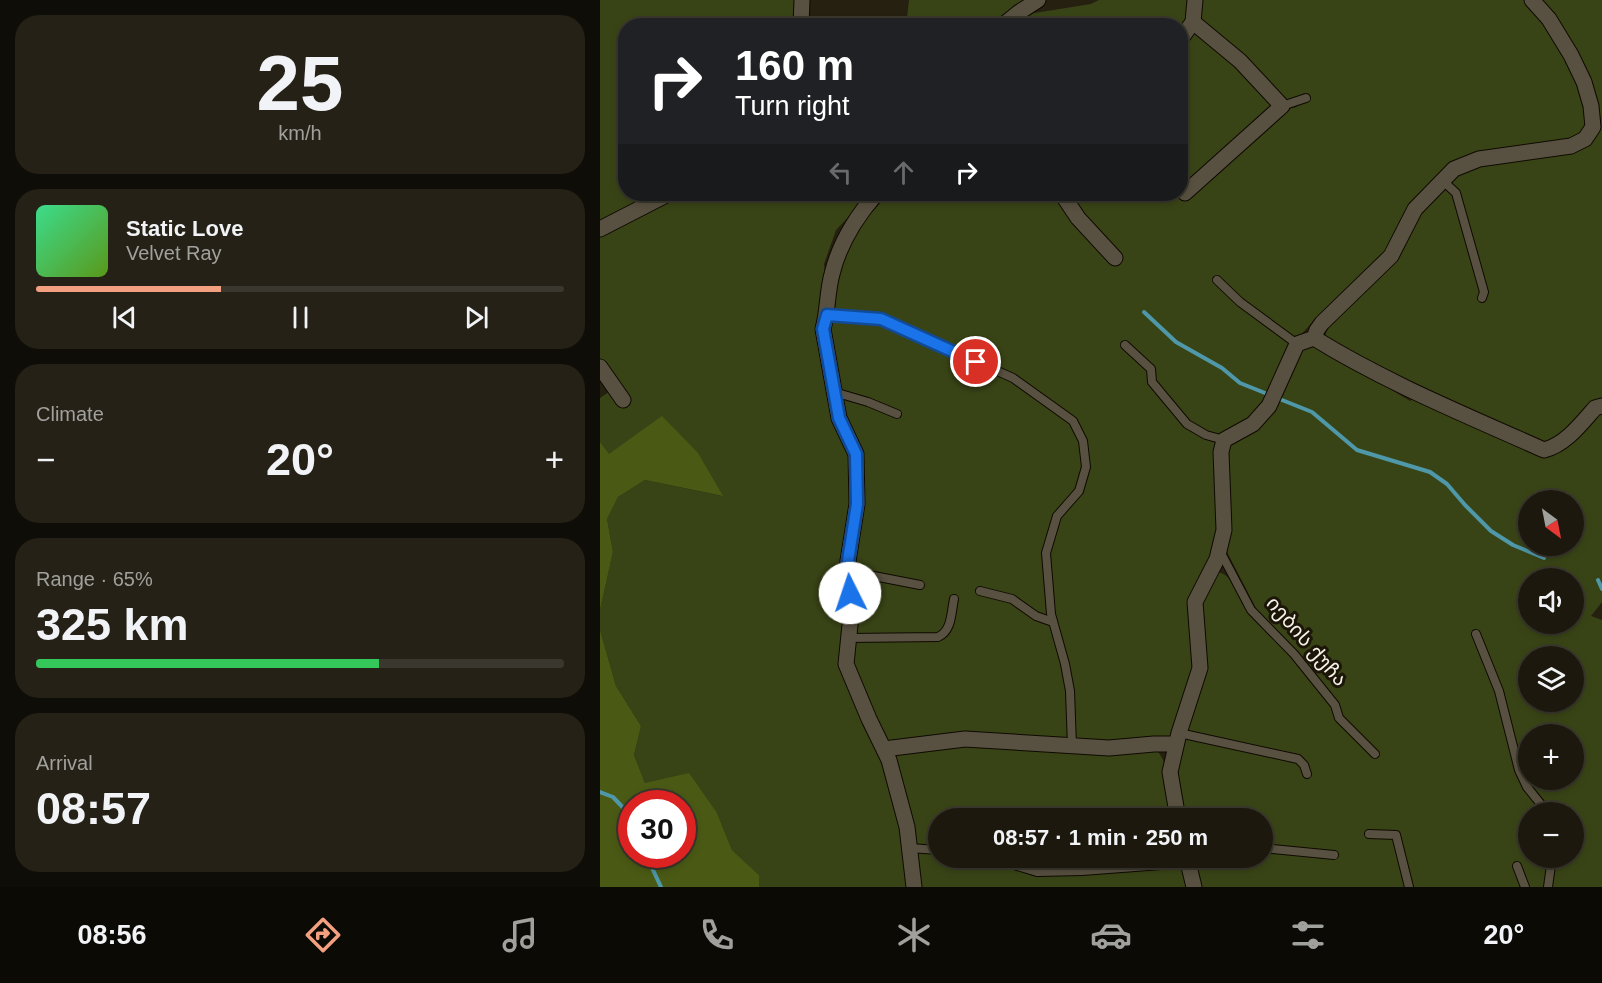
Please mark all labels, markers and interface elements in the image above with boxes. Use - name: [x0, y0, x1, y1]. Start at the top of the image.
- text: 25: [257, 39, 343, 127]
- icon: right: [636, 42, 714, 120]
- text: 160 m: [735, 42, 854, 89]
- text: Turn right: [735, 91, 850, 121]
- text: km/h: [278, 122, 322, 144]
- icon: left: [824, 156, 857, 189]
- icon: ahead: [887, 156, 920, 189]
- icon: right: [950, 156, 983, 189]
- text: Static Love: [126, 216, 243, 241]
- text: Velvet Ray: [126, 242, 222, 264]
- icon: previous: [108, 301, 141, 334]
- icon: pause: [284, 301, 317, 334]
- icon: next: [460, 301, 493, 334]
- pin: [950, 336, 1001, 387]
- icon: arrive: [959, 345, 992, 378]
- text: Climate: [36, 403, 104, 425]
- text: 20°: [266, 434, 334, 485]
- text: −: [36, 441, 55, 478]
- text: +: [545, 441, 564, 478]
- north arrow: [1518, 490, 1584, 556]
- map controls: [1518, 490, 1584, 868]
- position arrow: [818, 561, 882, 625]
- text: Range · 65%: [36, 568, 153, 590]
- button: sound: [1518, 568, 1584, 634]
- street label: იების ქუჩა: [1262, 592, 1352, 691]
- text: 325 km: [36, 599, 189, 650]
- button: layers: [1518, 646, 1584, 712]
- button: +: [1518, 724, 1584, 790]
- text: Arrival: [36, 752, 93, 774]
- text: 08:57: [36, 783, 151, 834]
- speed limit sign: 30: [618, 790, 696, 868]
- button: −: [1518, 802, 1584, 868]
- text: 08:57 · 1 min · 250 m: [993, 825, 1208, 850]
- icon: directions: [302, 914, 344, 956]
- icon: music: [499, 914, 541, 956]
- icon: phone: [696, 914, 738, 956]
- icon: climate: [893, 914, 935, 956]
- icon: car: [1090, 914, 1132, 956]
- icon: filters: [1287, 914, 1329, 956]
- text: 08:56: [78, 920, 147, 950]
- text: 20°: [1484, 920, 1524, 950]

